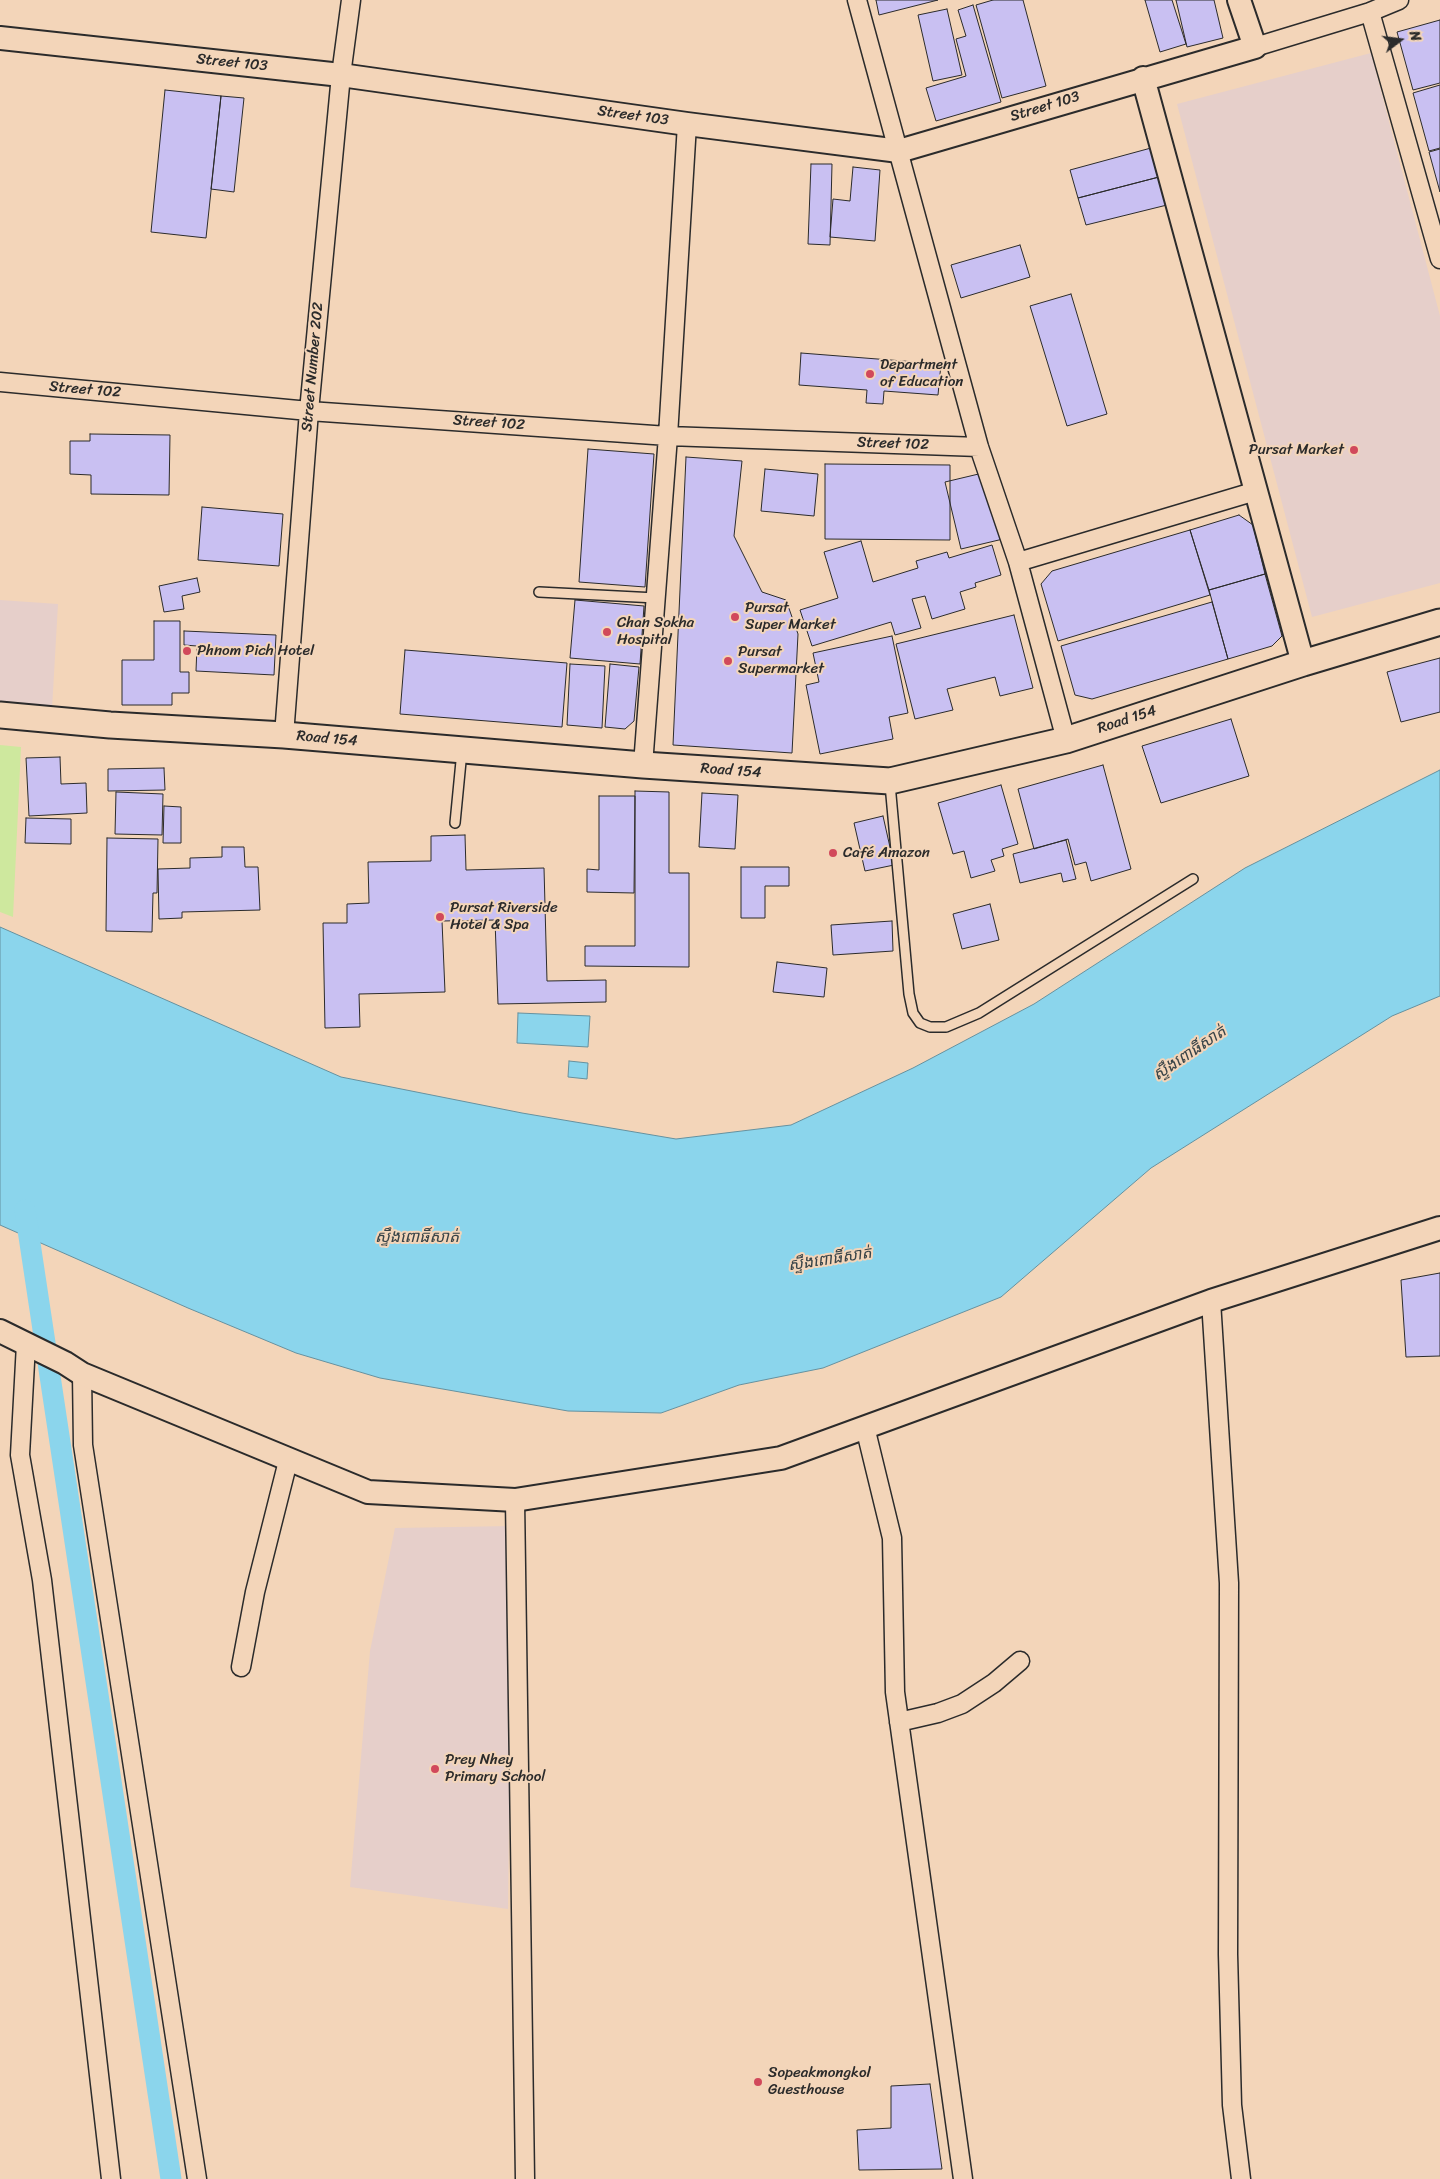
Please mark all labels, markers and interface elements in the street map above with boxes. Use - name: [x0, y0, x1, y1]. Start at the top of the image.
- north arrow: [1375, 15, 1425, 65]
- text: N: [1402, 28, 1428, 44]
- street label: Street 103: [195, 50, 269, 76]
- street label: Street 103: [1008, 88, 1082, 126]
- street label: Street 103: [596, 102, 670, 130]
- street label: Street Number 202: [298, 301, 328, 433]
- place label: Department of Education: [880, 356, 963, 391]
- marker: Department of Education: [864, 368, 876, 380]
- street label: Street 102: [48, 378, 122, 402]
- street label: Street 102: [452, 412, 526, 434]
- street label: Street 102: [857, 434, 929, 454]
- place label: Pursat Market: [1249, 441, 1344, 459]
- marker: Pursat Market: [1348, 444, 1360, 456]
- place label: Pursat Super Market: [745, 599, 836, 634]
- marker: Pursat Super Market: [729, 611, 741, 623]
- place label: Chan Sokha Hospital: [617, 614, 694, 649]
- marker: Chan Sokha Hospital: [601, 626, 613, 638]
- place label: Phnom Pich Hotel: [197, 642, 314, 660]
- place label: Pursat Supermarket: [738, 643, 824, 678]
- marker: Phnom Pich Hotel: [181, 645, 193, 657]
- marker: Pursat Supermarket: [722, 655, 734, 667]
- street label: Road 154: [1095, 702, 1159, 738]
- street label: Road 154: [296, 727, 358, 751]
- street label: Road 154: [700, 760, 762, 782]
- place label: Café Amazon: [843, 844, 930, 862]
- marker: Café Amazon: [827, 847, 839, 859]
- place label: Pursat Riverside Hotel & Spa: [450, 899, 558, 934]
- marker: Pursat Riverside Hotel & Spa: [434, 911, 446, 923]
- water label: ស្ទឹងពោធិ៍សាត់: [1150, 1023, 1230, 1085]
- water label: ស្ទឹងពោធិ៍សាត់: [375, 1228, 459, 1248]
- water label: ស្ទឹងពោធិ៍សាត់: [787, 1244, 873, 1276]
- place label: Prey Nhey Primary School: [445, 1751, 546, 1786]
- marker: Prey Nhey Primary School: [429, 1763, 441, 1775]
- place label: Sopeakmongkol Guesthouse: [768, 2064, 871, 2099]
- marker: Sopeakmongkol Guesthouse: [752, 2076, 764, 2088]

